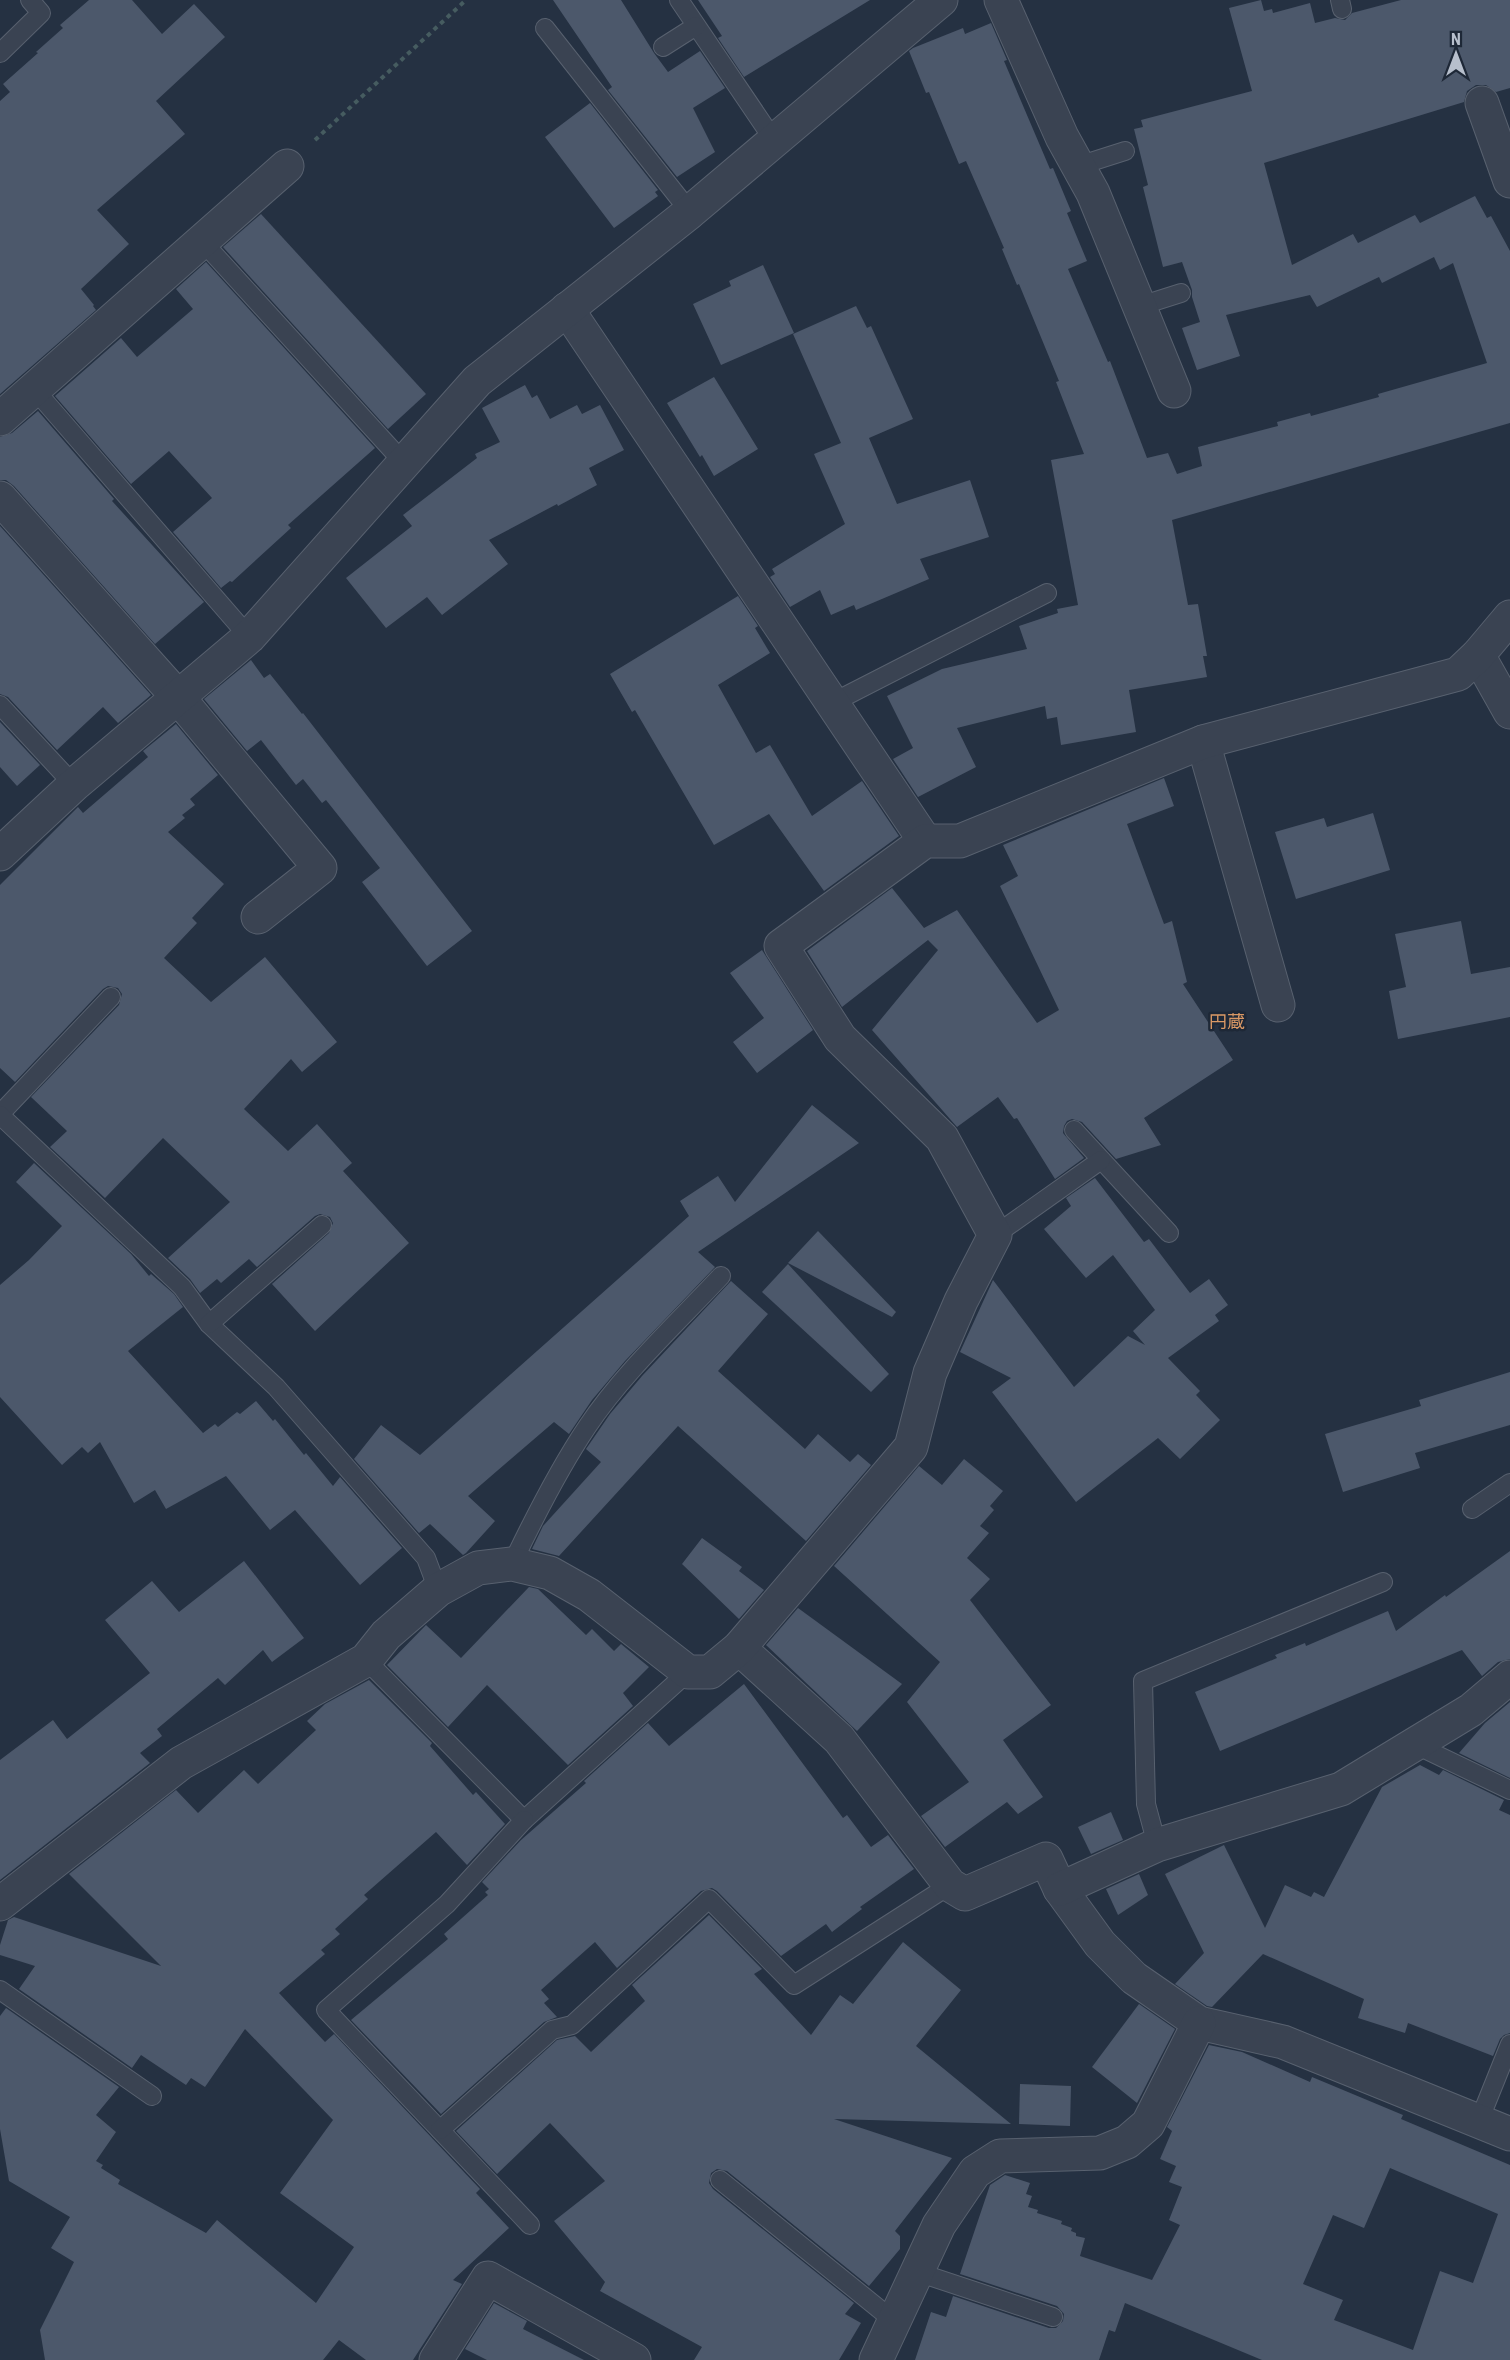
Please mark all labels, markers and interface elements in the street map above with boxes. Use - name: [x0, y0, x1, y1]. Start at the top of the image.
- north arrow: [1426, 24, 1486, 84]
- text: N: [1451, 30, 1461, 49]
- district label: 円蔵: [1209, 1011, 1245, 1032]

